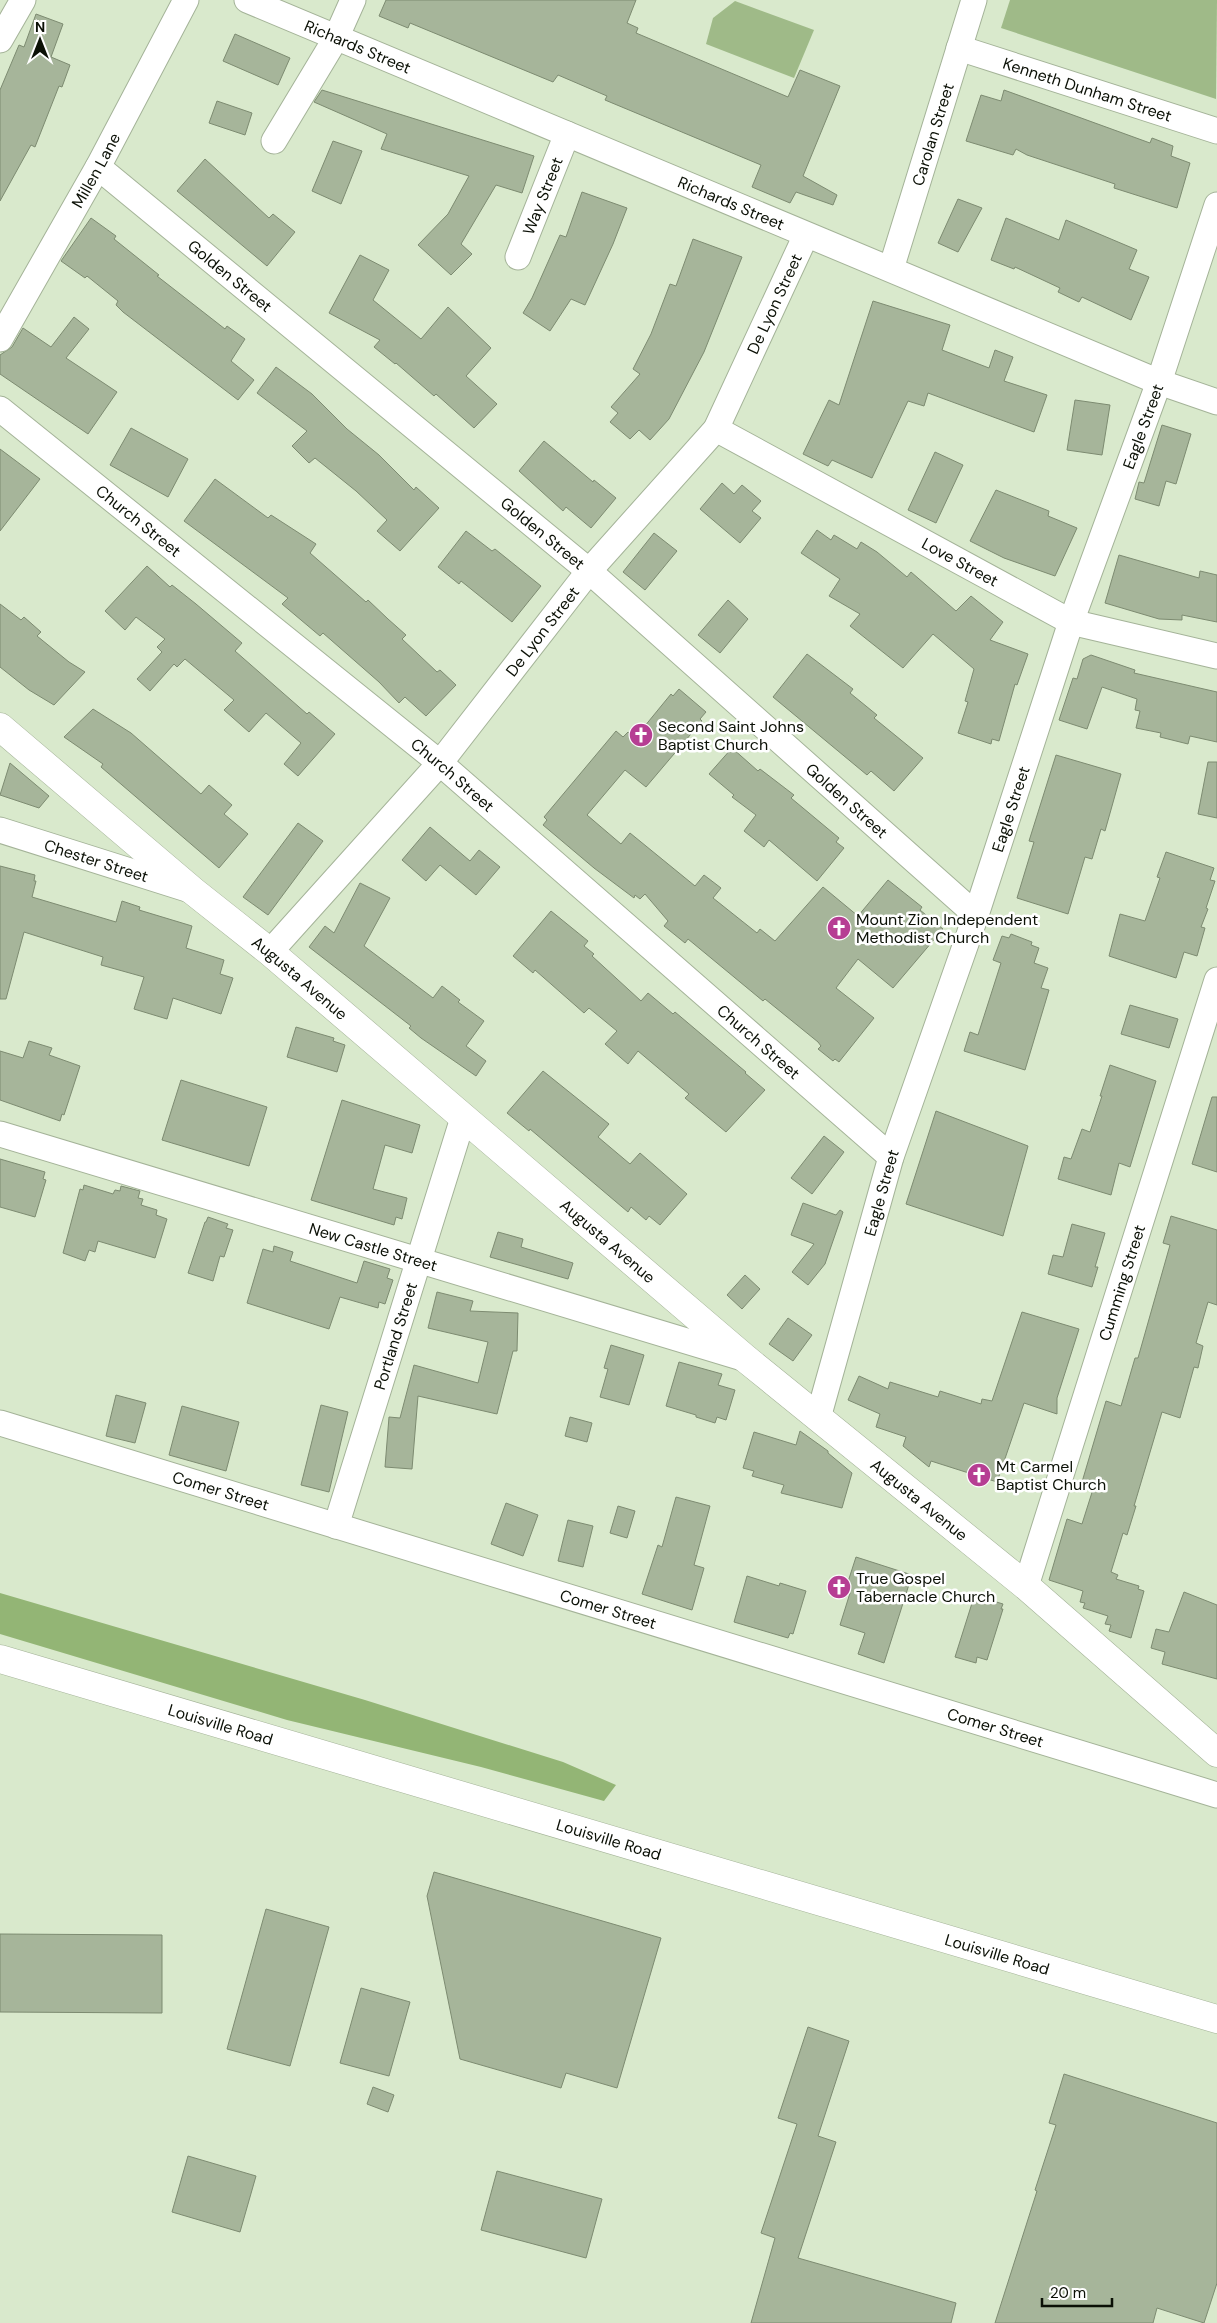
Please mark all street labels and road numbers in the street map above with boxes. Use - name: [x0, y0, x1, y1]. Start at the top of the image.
- street label: Richards Street: [301, 15, 414, 78]
- street label: Kenneth Dunham Street: [1000, 53, 1174, 127]
- street label: Carolan Street: [907, 80, 959, 188]
- street label: Millen Lane: [67, 129, 125, 212]
- street label: Way Street: [518, 154, 568, 238]
- street label: Richards Street: [674, 172, 788, 235]
- street label: Golden Street: [183, 235, 276, 317]
- street label: De Lyon Street: [742, 250, 807, 357]
- street label: Eagle Street: [1118, 381, 1168, 472]
- street label: Church Street: [91, 480, 185, 562]
- street label: Golden Street: [496, 492, 589, 574]
- street label: Love Street: [918, 533, 1002, 592]
- street label: De Lyon Street: [501, 582, 584, 681]
- street label: Church Street: [406, 734, 499, 817]
- street label: Golden Street: [801, 759, 892, 843]
- street label: Eagle Street: [987, 764, 1035, 855]
- street label: Chester Street: [41, 835, 151, 887]
- street label: Augusta Avenue: [247, 932, 352, 1025]
- street label: Church Street: [713, 1000, 804, 1084]
- street label: Eagle Street: [859, 1147, 904, 1238]
- street label: Augusta Avenue: [555, 1195, 660, 1288]
- street label: New Castle Street: [307, 1218, 440, 1276]
- street label: Cumming Street: [1094, 1222, 1150, 1344]
- street label: Portland Street: [369, 1280, 422, 1393]
- street label: Augusta Avenue: [866, 1454, 972, 1546]
- street label: Comer Street: [170, 1466, 272, 1516]
- street label: Comer Street: [557, 1585, 659, 1634]
- street label: Louisville Road: [165, 1699, 275, 1750]
- street label: Comer Street: [945, 1703, 1046, 1752]
- street label: Louisville Road: [554, 1814, 664, 1865]
- street label: Louisville Road: [942, 1929, 1052, 1980]

